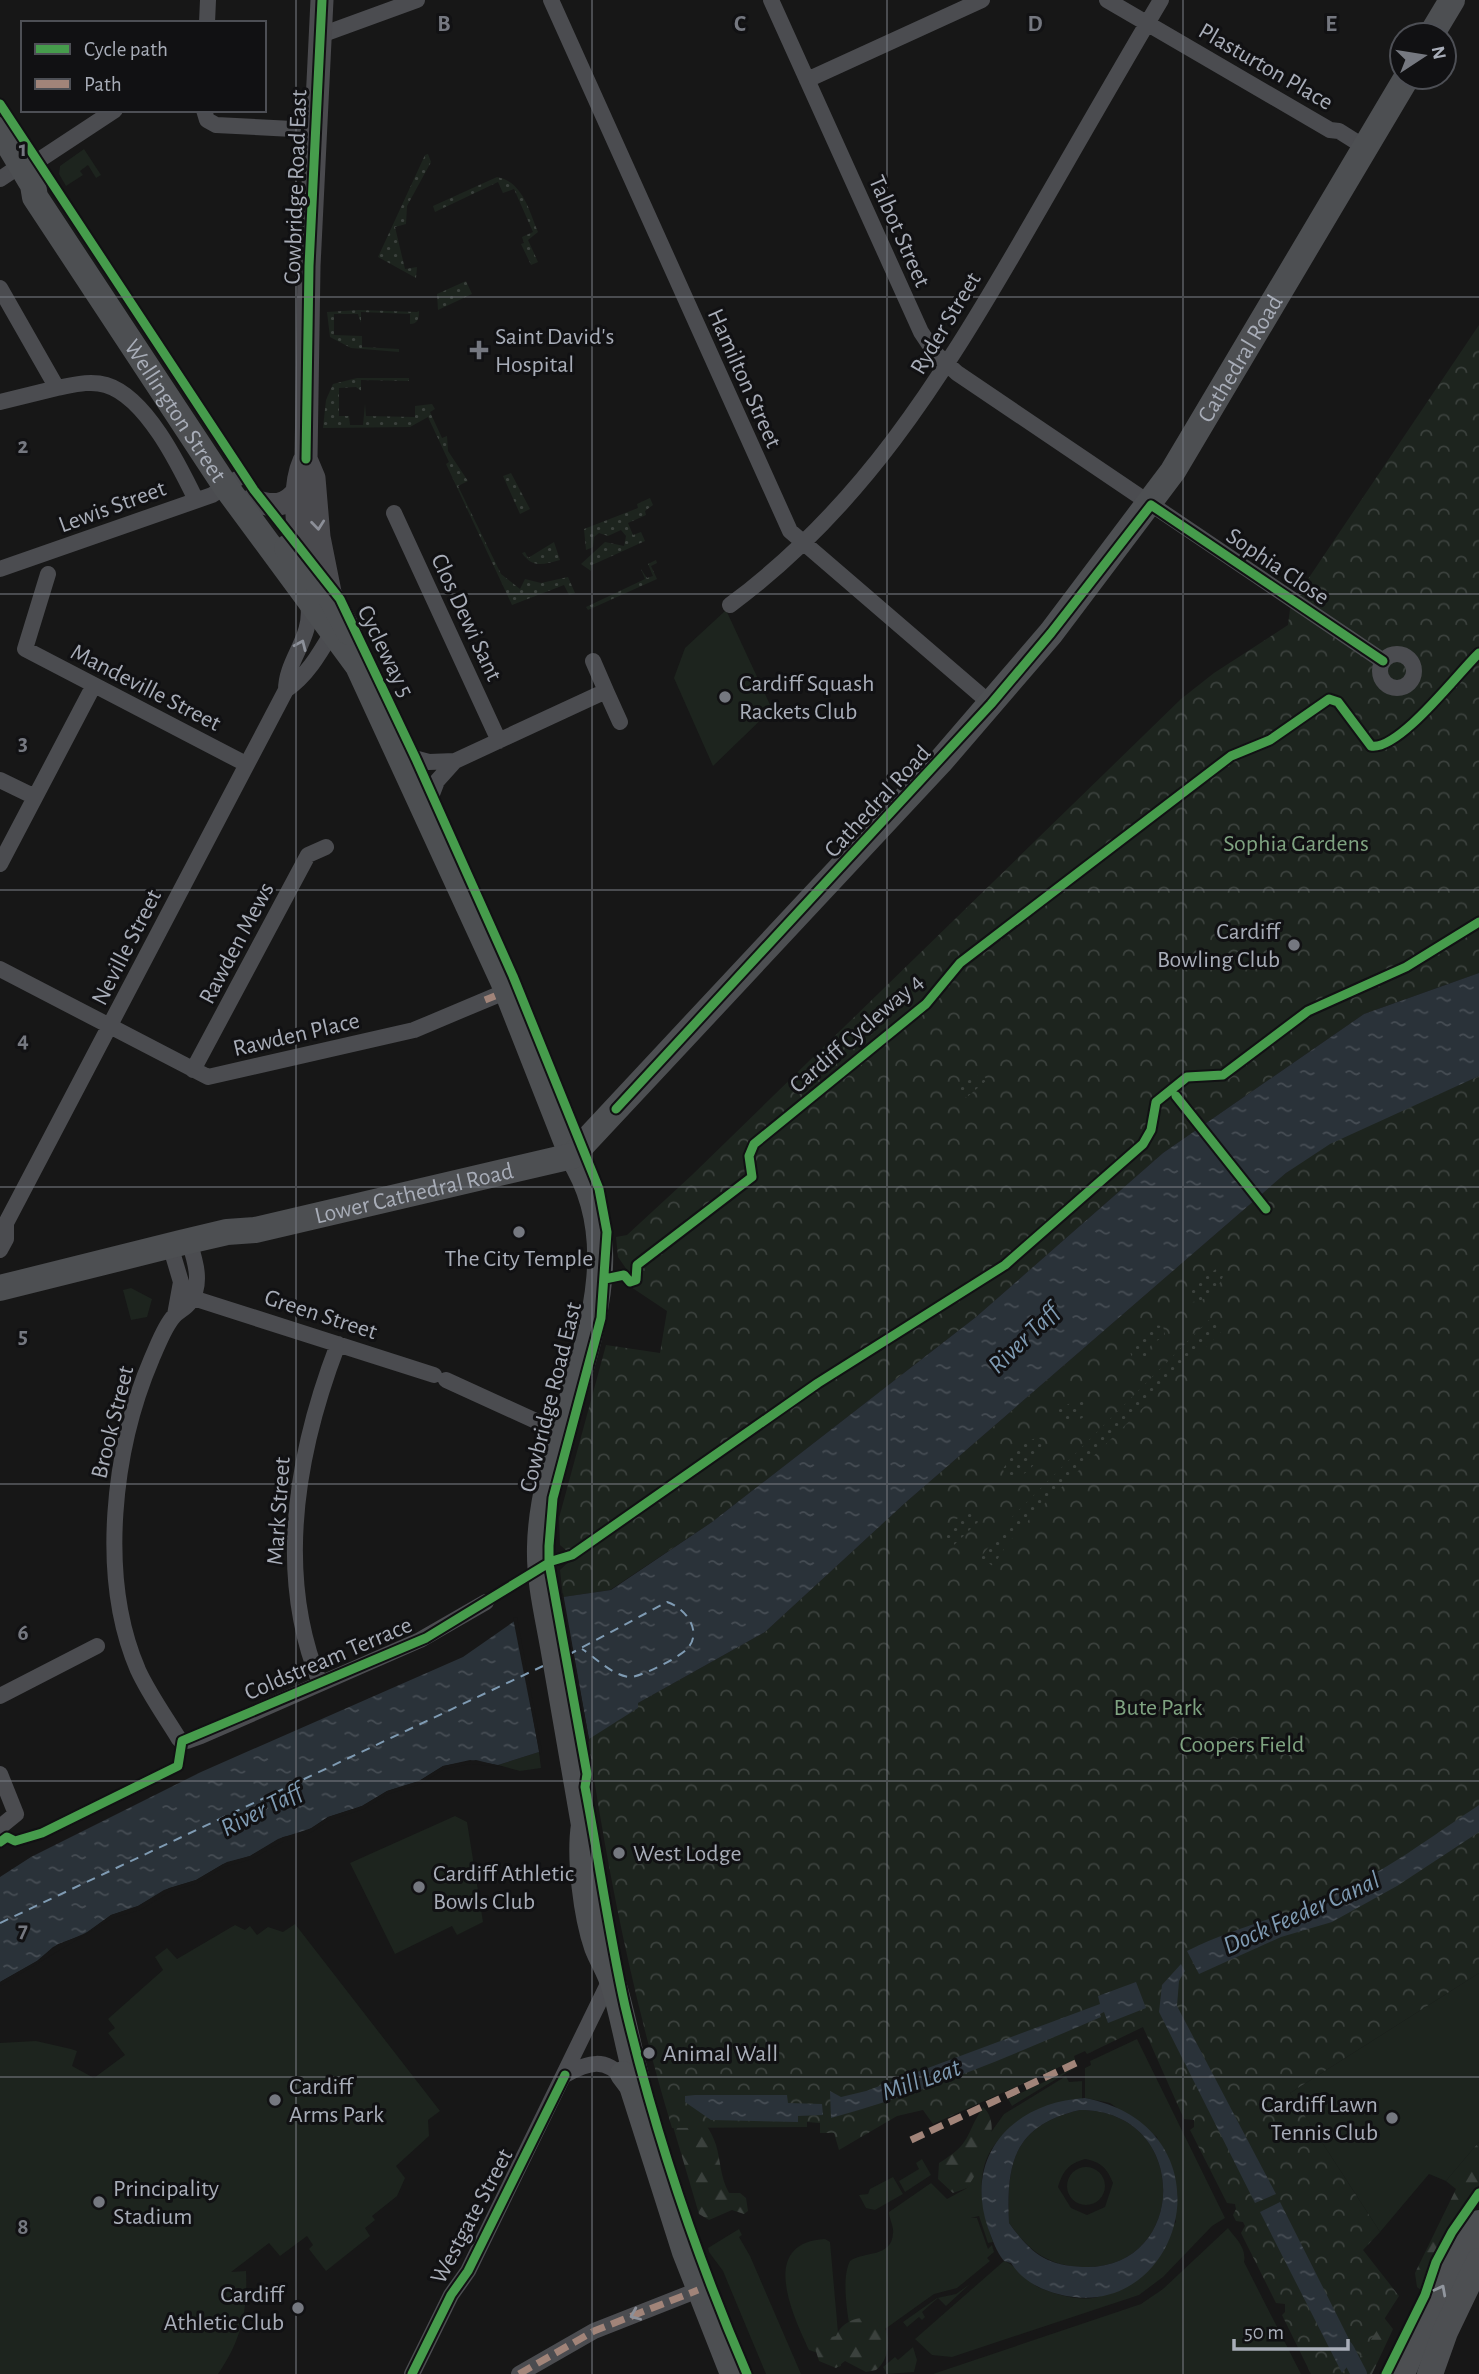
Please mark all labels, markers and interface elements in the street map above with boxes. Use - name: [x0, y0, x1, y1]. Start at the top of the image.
- text: B: [437, 13, 451, 36]
- text: C: [734, 13, 746, 36]
- text: D: [1027, 13, 1043, 36]
- text: E: [1325, 13, 1337, 36]
- street label: Plasturton Place: [1194, 19, 1337, 115]
- legend: [21, 21, 266, 112]
- north arrow: [1388, 21, 1458, 91]
- text: Cycle path: [84, 39, 168, 60]
- text: N: [1427, 44, 1449, 61]
- text: Path: [84, 74, 122, 95]
- street label: Cowbridge Road East: [281, 89, 311, 285]
- text: 1: [19, 138, 27, 161]
- street label: Talbot Street: [864, 172, 934, 291]
- street label: Ryder Street: [906, 268, 986, 379]
- street label: Cathedral Road: [1194, 291, 1288, 427]
- street label: Hamilton Street: [703, 305, 786, 452]
- place label: Saint David's Hospital: [495, 325, 614, 377]
- street label: Wellington Street: [119, 336, 230, 487]
- marker: Saint David's Hospital: [469, 340, 489, 360]
- text: 2: [18, 435, 29, 458]
- street label: Lewis Street: [56, 476, 169, 537]
- one-way arrow: [310, 520, 325, 531]
- street label: Sophia Close: [1222, 524, 1333, 610]
- street label: Clos Dewi Sant: [426, 550, 506, 685]
- street label: Cycleway 5: [353, 602, 418, 701]
- street label: Mandeville Street: [67, 640, 225, 736]
- one-way arrow: [293, 640, 307, 652]
- place label: Cardiff Squash Rackets Club: [739, 672, 875, 724]
- marker: Cardiff Squash Rackets Club: [717, 689, 733, 705]
- text: 3: [18, 732, 28, 755]
- street label: Cathedral Road: [820, 741, 935, 862]
- park label: Sophia Gardens: [1223, 832, 1369, 856]
- street label: Rawden Mews: [195, 879, 279, 1008]
- street label: Neville Street: [88, 885, 166, 1009]
- place label: Cardiff Bowling Club: [1157, 920, 1282, 972]
- marker: Cardiff Bowling Club: [1286, 937, 1302, 953]
- street label: Cardiff Cycleway 4: [785, 969, 928, 1098]
- street label: Rawden Place: [231, 1009, 362, 1061]
- text: 4: [17, 1029, 29, 1052]
- street label: Lower Cathedral Road: [312, 1159, 516, 1229]
- marker: The City Temple: [511, 1224, 527, 1240]
- place label: The City Temple: [445, 1247, 593, 1271]
- street label: Green Street: [262, 1286, 380, 1344]
- water label: River Taff: [983, 1296, 1068, 1379]
- street label: Cowbridge Road East: [516, 1299, 586, 1495]
- text: 5: [18, 1325, 28, 1348]
- street label: Brook Street: [87, 1363, 139, 1481]
- street label: Mark Street: [263, 1456, 295, 1566]
- street label: Coldstream Terrace: [241, 1613, 416, 1705]
- text: 6: [17, 1622, 29, 1645]
- park label: Bute Park: [1114, 1696, 1202, 1720]
- park label: Coopers Field: [1179, 1733, 1305, 1757]
- water label: River Taff: [216, 1776, 311, 1841]
- place label: West Lodge: [633, 1842, 742, 1866]
- marker: West Lodge: [611, 1845, 627, 1861]
- place label: Cardiff Athletic Bowls Club: [433, 1862, 574, 1914]
- water label: Dock Feeder Canal: [1219, 1867, 1384, 1959]
- marker: Cardiff Athletic Bowls Club: [411, 1879, 427, 1895]
- text: 7: [18, 1919, 28, 1942]
- place label: Animal Wall: [663, 2042, 778, 2066]
- marker: Animal Wall: [641, 2045, 657, 2061]
- water label: Mill Leat: [878, 2054, 965, 2106]
- place label: Cardiff Arms Park: [289, 2075, 384, 2127]
- marker: Cardiff Arms Park: [267, 2092, 283, 2108]
- place label: Cardiff Lawn Tennis Club: [1261, 2093, 1378, 2145]
- marker: Cardiff Lawn Tennis Club: [1384, 2110, 1400, 2126]
- street label: Westgate Street: [426, 2145, 518, 2288]
- place label: Principality Stadium: [113, 2177, 219, 2229]
- marker: Principality Stadium: [91, 2194, 107, 2210]
- text: 8: [17, 2216, 29, 2239]
- place label: Cardiff Athletic Club: [164, 2283, 286, 2335]
- one-way arrow: [1432, 2285, 1446, 2297]
- marker: Cardiff Athletic Club: [290, 2300, 306, 2316]
- one-way arrow: [629, 2306, 641, 2320]
- scale bar: [1234, 2308, 1348, 2352]
- text: 50 m: [1244, 2322, 1284, 2343]

